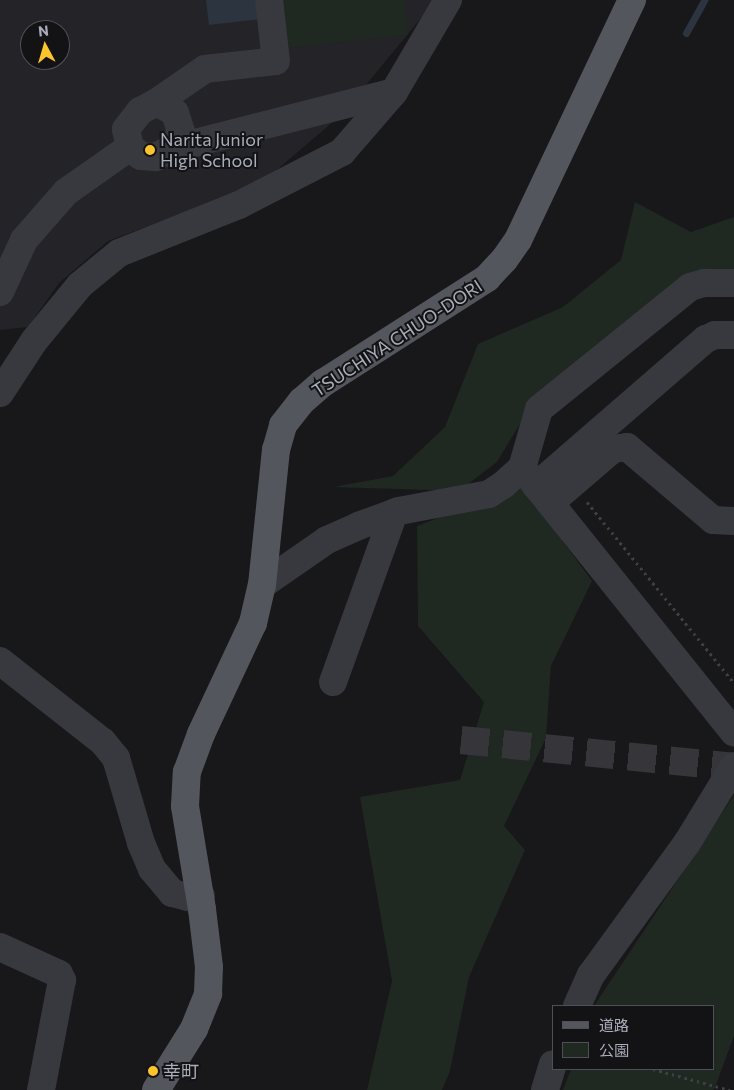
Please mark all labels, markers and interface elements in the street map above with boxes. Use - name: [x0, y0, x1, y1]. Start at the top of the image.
- north arrow: [20, 20, 70, 70]
- text: N: [37, 22, 50, 40]
- place label: Narita Junior High School: [160, 129, 263, 172]
- marker: Narita Junior High School: [144, 144, 156, 156]
- street label: TSUCHIYA CHUO-DORI: [308, 275, 486, 401]
- legend: [552, 1005, 714, 1070]
- text: 道路: [599, 1016, 629, 1034]
- text: 公園: [599, 1041, 629, 1059]
- place label: 幸町: [163, 1060, 199, 1082]
- marker: 幸町: [147, 1065, 159, 1077]

